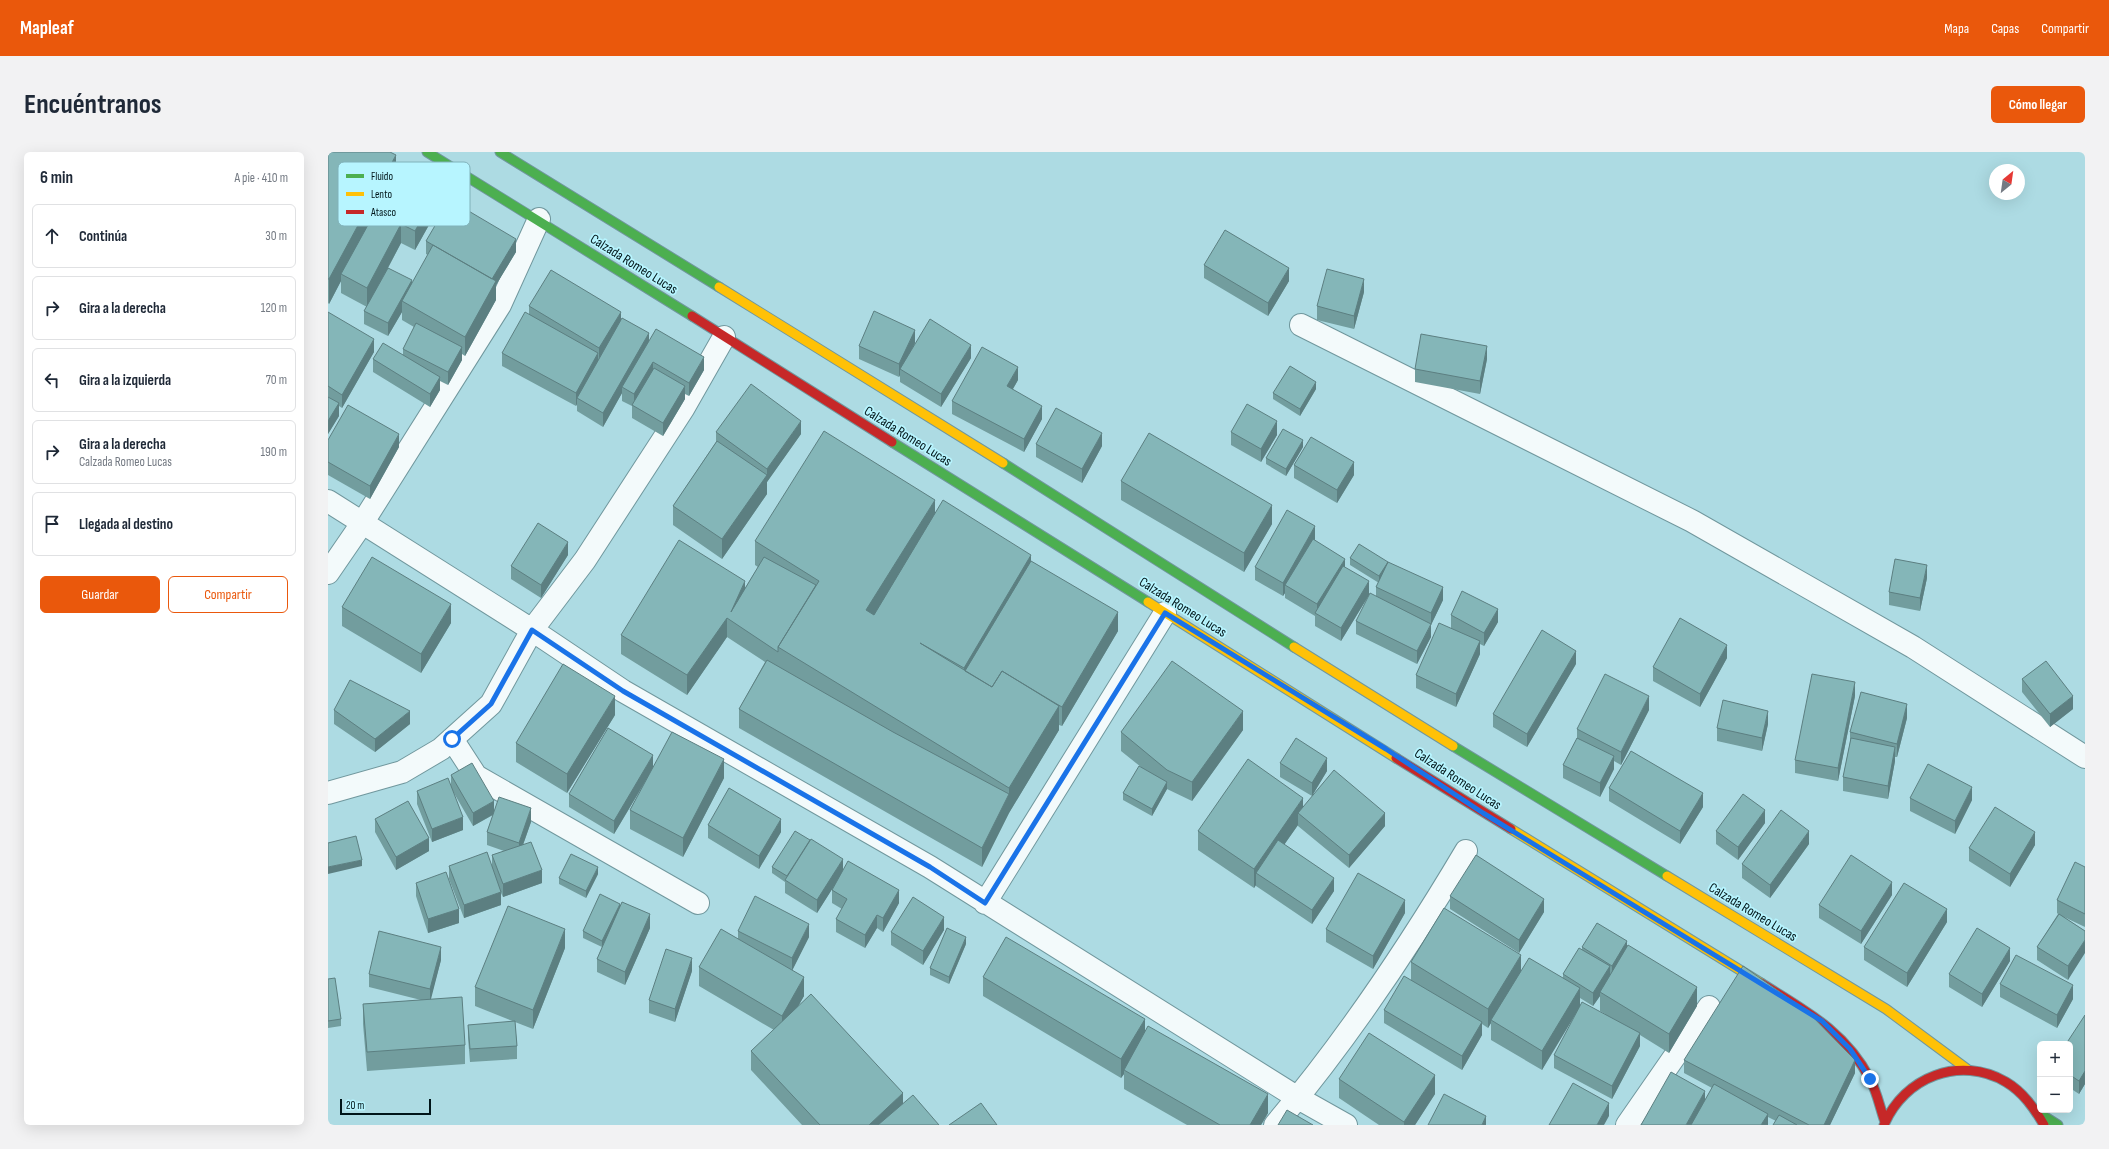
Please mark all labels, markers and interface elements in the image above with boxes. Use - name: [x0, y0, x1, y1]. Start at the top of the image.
- text: Mapleaf: [20, 17, 74, 40]
- text: Mapa: [1944, 20, 1969, 37]
- text: Capas: [1991, 20, 2019, 37]
- text: Compartir: [2041, 20, 2089, 37]
- button: Cómo llegar: [1991, 86, 2085, 123]
- text: Encuéntranos: [24, 88, 162, 121]
- legend: [338, 162, 470, 226]
- north arrow: [1989, 164, 2025, 200]
- text: 6 min: [40, 168, 73, 188]
- text: A pie · 410 m: [234, 170, 288, 186]
- text: Fluido: [371, 170, 393, 183]
- text: Lento: [371, 188, 392, 201]
- text: Atasco: [370, 206, 397, 219]
- icon: ahead: [41, 225, 63, 247]
- text: Continúa: [79, 227, 127, 246]
- text: 30 m: [265, 228, 287, 244]
- street label: Calzada Romeo Lucas: [587, 230, 681, 298]
- icon: right: [41, 297, 63, 319]
- text: Gira a la derecha: [79, 299, 166, 318]
- text: 120 m: [261, 300, 287, 316]
- icon: left: [41, 369, 63, 391]
- text: Gira a la izquierda: [79, 371, 171, 390]
- text: 70 m: [266, 372, 287, 388]
- street label: Calzada Romeo Lucas: [861, 402, 955, 470]
- text: Gira a la derecha: [79, 435, 166, 454]
- icon: right: [41, 441, 63, 463]
- text: 190 m: [260, 444, 287, 460]
- text: Calzada Romeo Lucas: [79, 454, 172, 470]
- icon: arrive: [41, 513, 63, 535]
- text: Llegada al destino: [79, 515, 173, 534]
- street label: Calzada Romeo Lucas: [1136, 573, 1230, 641]
- button: Guardar: [40, 576, 160, 613]
- button: Compartir: [168, 576, 288, 613]
- route start: [443, 730, 461, 748]
- street label: Calzada Romeo Lucas: [1411, 745, 1505, 813]
- street label: Calzada Romeo Lucas: [1706, 879, 1800, 945]
- map controls: [2037, 1041, 2073, 1113]
- button: +: [2037, 1041, 2073, 1077]
- route end: [1861, 1070, 1879, 1088]
- button: −: [2037, 1077, 2073, 1113]
- scale bar: [340, 1097, 431, 1116]
- text: 20 m: [346, 1099, 364, 1112]

